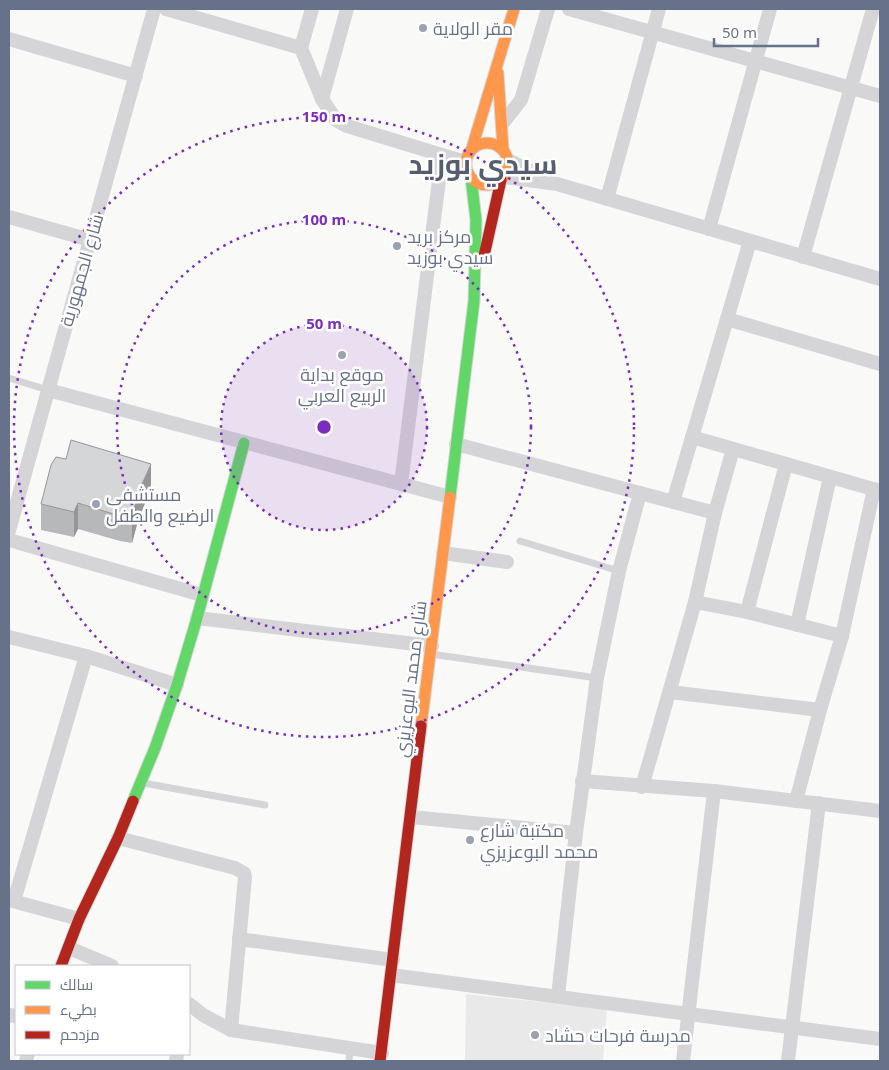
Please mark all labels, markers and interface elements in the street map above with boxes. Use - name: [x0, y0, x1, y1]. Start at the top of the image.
- scale bar: [714, 15, 818, 47]
- place label: مقر الولاية: [433, 16, 513, 40]
- marker: مقر الولاية: [417, 22, 429, 34]
- text: 50 m: [722, 22, 757, 42]
- text: 150 m: [302, 106, 346, 126]
- district label: سيدي بوزيد: [408, 144, 558, 187]
- text: 100 m: [302, 209, 346, 229]
- street label: شارع الجمهورية: [53, 211, 109, 329]
- place label: مركز بريد سيدي بوزيد: [407, 224, 493, 272]
- marker: مركز بريد سيدي بوزيد: [391, 240, 403, 252]
- text: 50 m: [306, 313, 342, 333]
- marker: موقع بداية الربيع العربي: [336, 349, 348, 361]
- place label: موقع بداية الربيع العربي: [298, 362, 386, 410]
- centre of rings: [315, 418, 333, 436]
- place label: مستشفى الرضيع والطفل: [106, 482, 214, 528]
- marker: مستشفى الرضيع والطفل: [90, 498, 102, 510]
- street label: شارع محمد البوعزيزي: [388, 599, 434, 759]
- place label: مكتبة شارع محمد البوعزيزي: [480, 818, 598, 866]
- marker: مكتبة شارع محمد البوعزيزي: [464, 834, 476, 846]
- legend: [15, 965, 190, 1055]
- text: سالك: [60, 974, 93, 994]
- text: بطيء: [60, 999, 97, 1022]
- place label: مدرسة فرحات حشاد: [545, 1023, 691, 1047]
- text: مزدحم: [60, 1024, 100, 1045]
- marker: مدرسة فرحات حشاد: [529, 1029, 541, 1041]

